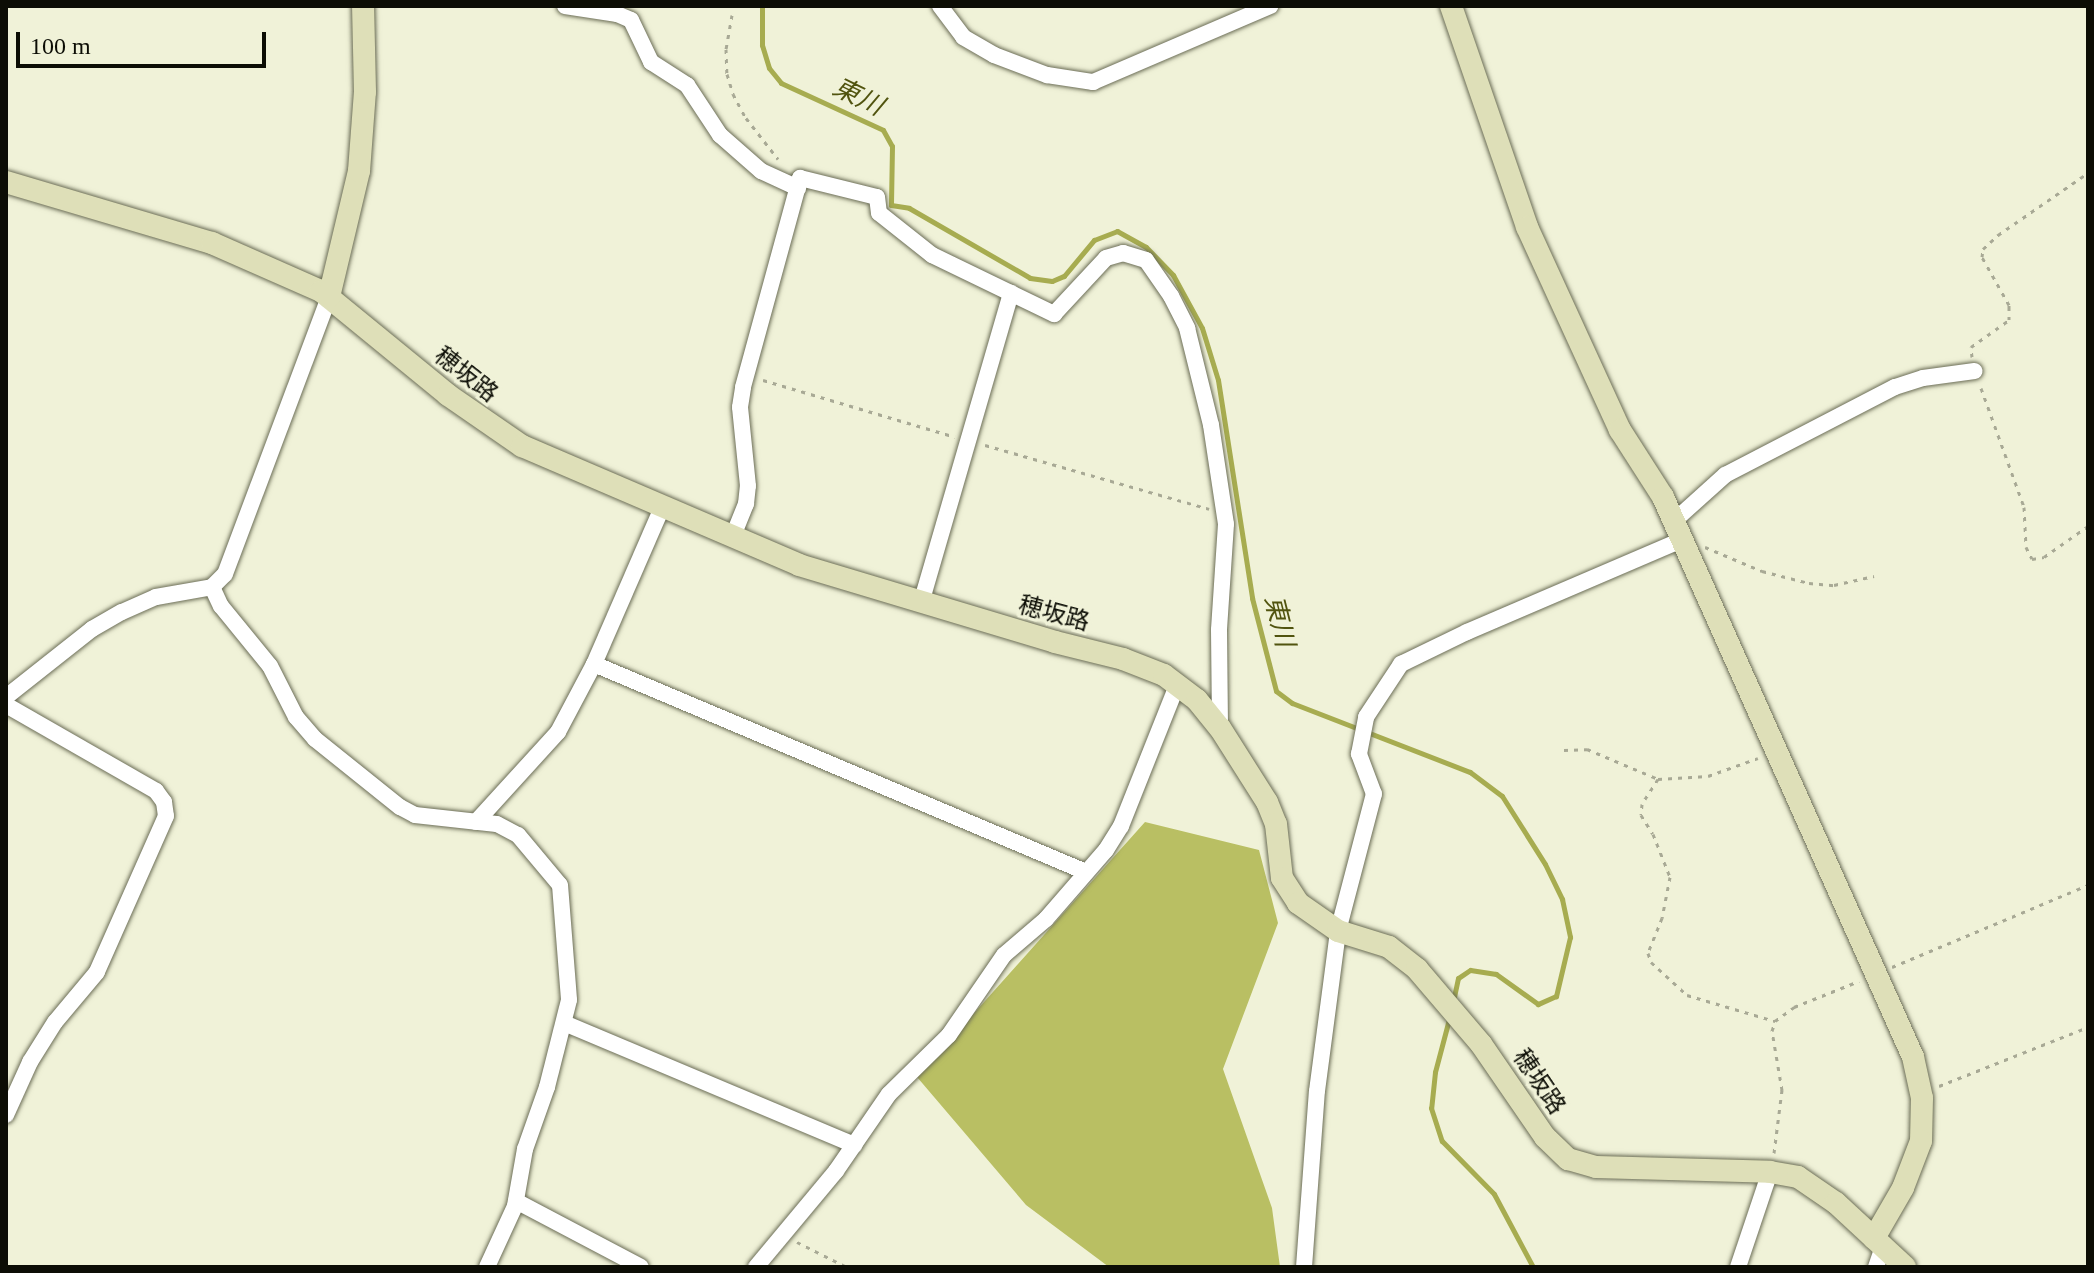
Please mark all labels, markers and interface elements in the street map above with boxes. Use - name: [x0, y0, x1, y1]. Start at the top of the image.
- scale bar: [20, 16, 270, 66]
- text: 100 m: [30, 33, 91, 59]
- water label: 東川: [828, 72, 888, 122]
- street label: 穂坂路: [429, 341, 503, 409]
- street label: 穂坂路: [1015, 591, 1093, 637]
- water label: 東川: [1258, 592, 1300, 650]
- street label: 穂坂路: [1507, 1044, 1571, 1120]

